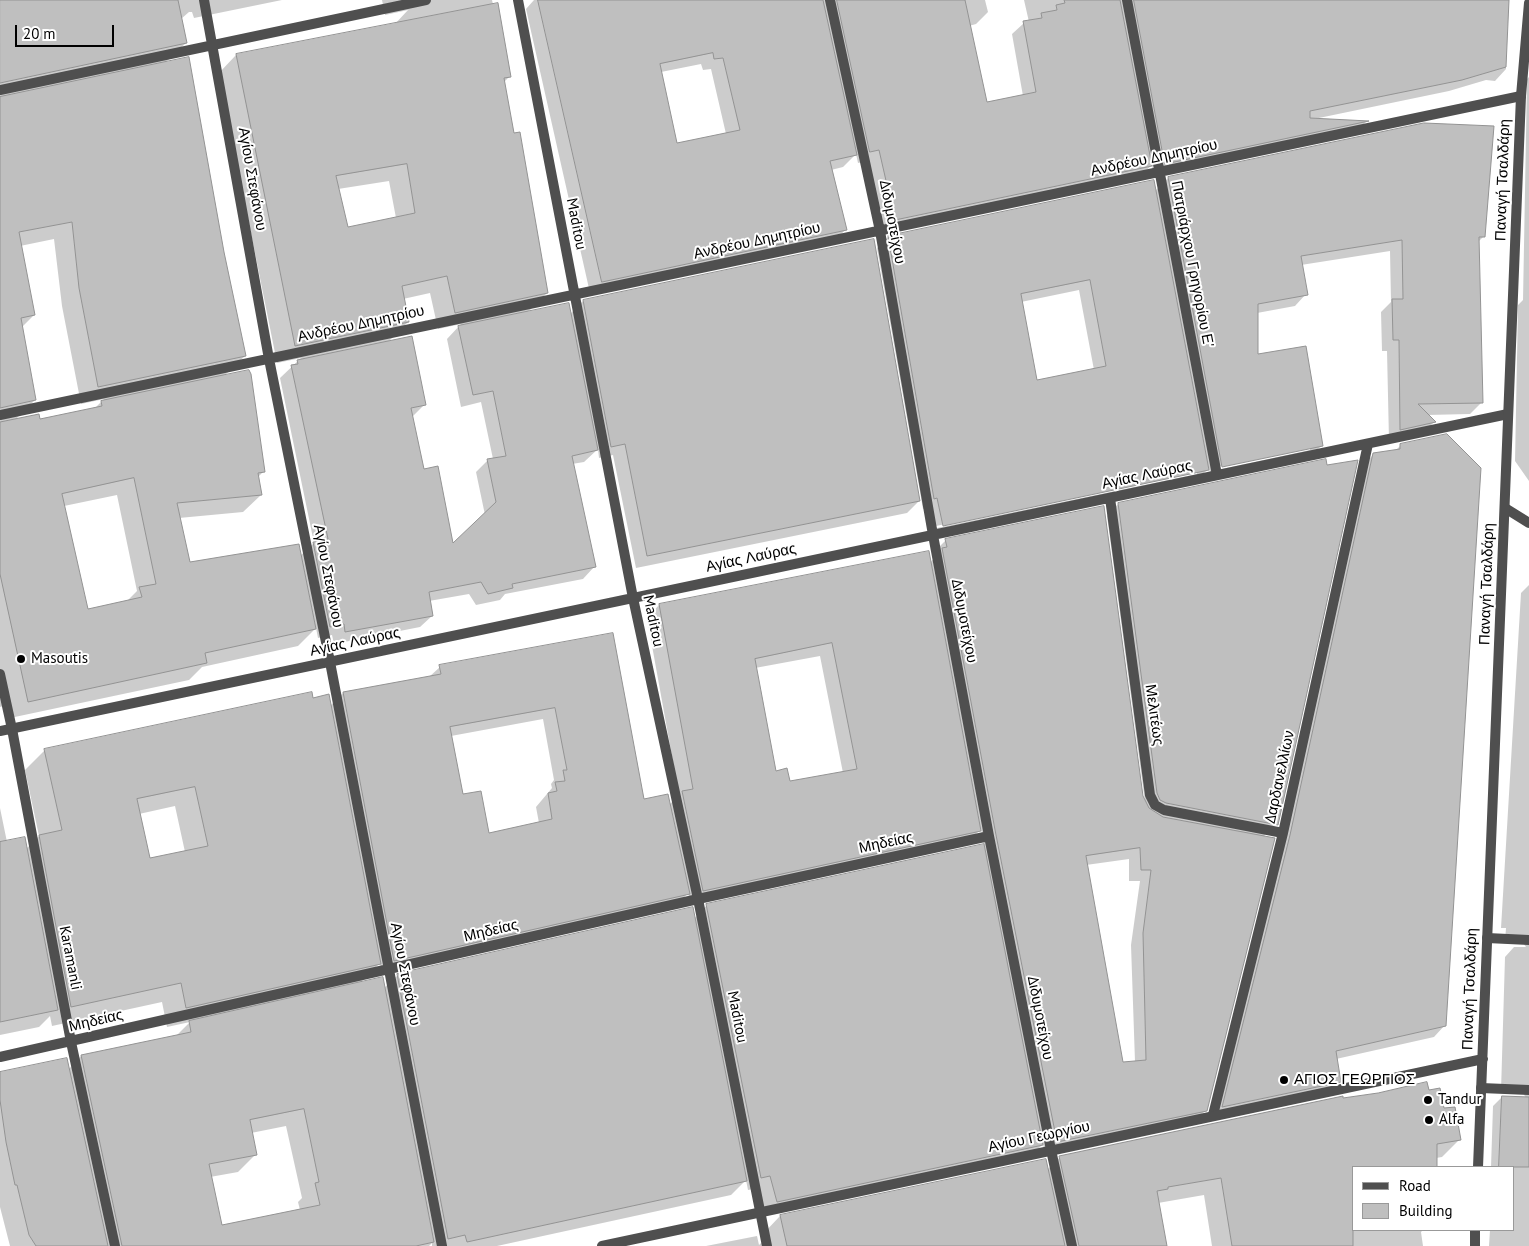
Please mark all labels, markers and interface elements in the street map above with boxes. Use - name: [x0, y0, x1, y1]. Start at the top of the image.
- scale bar: [18, 15, 116, 47]
- text: 20 m: [23, 24, 56, 43]
- street label: Παναγή Τσαλδάρη: [1492, 119, 1514, 241]
- street label: Αγίου Στεφάνου: [234, 126, 270, 232]
- street label: Ανδρέου Δημητρίου: [1089, 136, 1219, 180]
- street label: Διδυμοτείχου: [875, 179, 909, 265]
- street label: Πατριάρχου Γρηγορίου Ε': [1167, 179, 1217, 349]
- street label: Maditou: [562, 197, 590, 251]
- street label: Ανδρέου Δημητρίου: [692, 219, 822, 263]
- street label: Ανδρέου Δημητρίου: [296, 302, 426, 346]
- street label: Αγίας Λαύρας: [1100, 457, 1194, 493]
- street label: Αγίου Στεφάνου: [309, 523, 347, 629]
- street label: Παναγή Τσαλδάρη: [1476, 523, 1498, 645]
- street label: Αγίας Λαύρας: [704, 540, 798, 576]
- street label: Διδυμοτείχου: [947, 578, 981, 664]
- street label: Maditou: [639, 593, 667, 649]
- street label: Αγίας Λαύρας: [308, 624, 402, 660]
- place label: Masoutis: [31, 650, 88, 668]
- marker: Masoutis: [15, 653, 27, 665]
- street label: Μελιτέως: [1141, 683, 1167, 747]
- street label: Δαρδανελλίων: [1261, 729, 1299, 825]
- street label: Μηδείας: [857, 828, 915, 858]
- street label: Μηδείας: [462, 916, 520, 946]
- street label: Αγίου Στεφάνου: [386, 921, 424, 1027]
- street label: Karamanli: [55, 924, 85, 992]
- street label: Παναγή Τσαλδάρη: [1459, 928, 1481, 1050]
- street label: Διδυμοτείχου: [1023, 975, 1057, 1061]
- street label: Maditou: [723, 990, 751, 1044]
- street label: Μηδείας: [67, 1006, 125, 1036]
- place label: ΑΓΙΟΣ ΓΕΩΡΓΙΟΣ: [1294, 1071, 1415, 1089]
- marker: ΑΓΙΟΣ ΓΕΩΡΓΙΟΣ: [1278, 1074, 1290, 1086]
- place label: Tandur: [1438, 1091, 1482, 1109]
- marker: Tandur: [1422, 1094, 1434, 1106]
- place label: Alfa: [1439, 1111, 1464, 1129]
- marker: Alfa: [1423, 1114, 1435, 1126]
- street label: Αγίου Γεωργίου: [986, 1117, 1092, 1157]
- legend: [1352, 1166, 1514, 1231]
- text: Road: [1399, 1176, 1431, 1195]
- text: Building: [1399, 1201, 1453, 1220]

